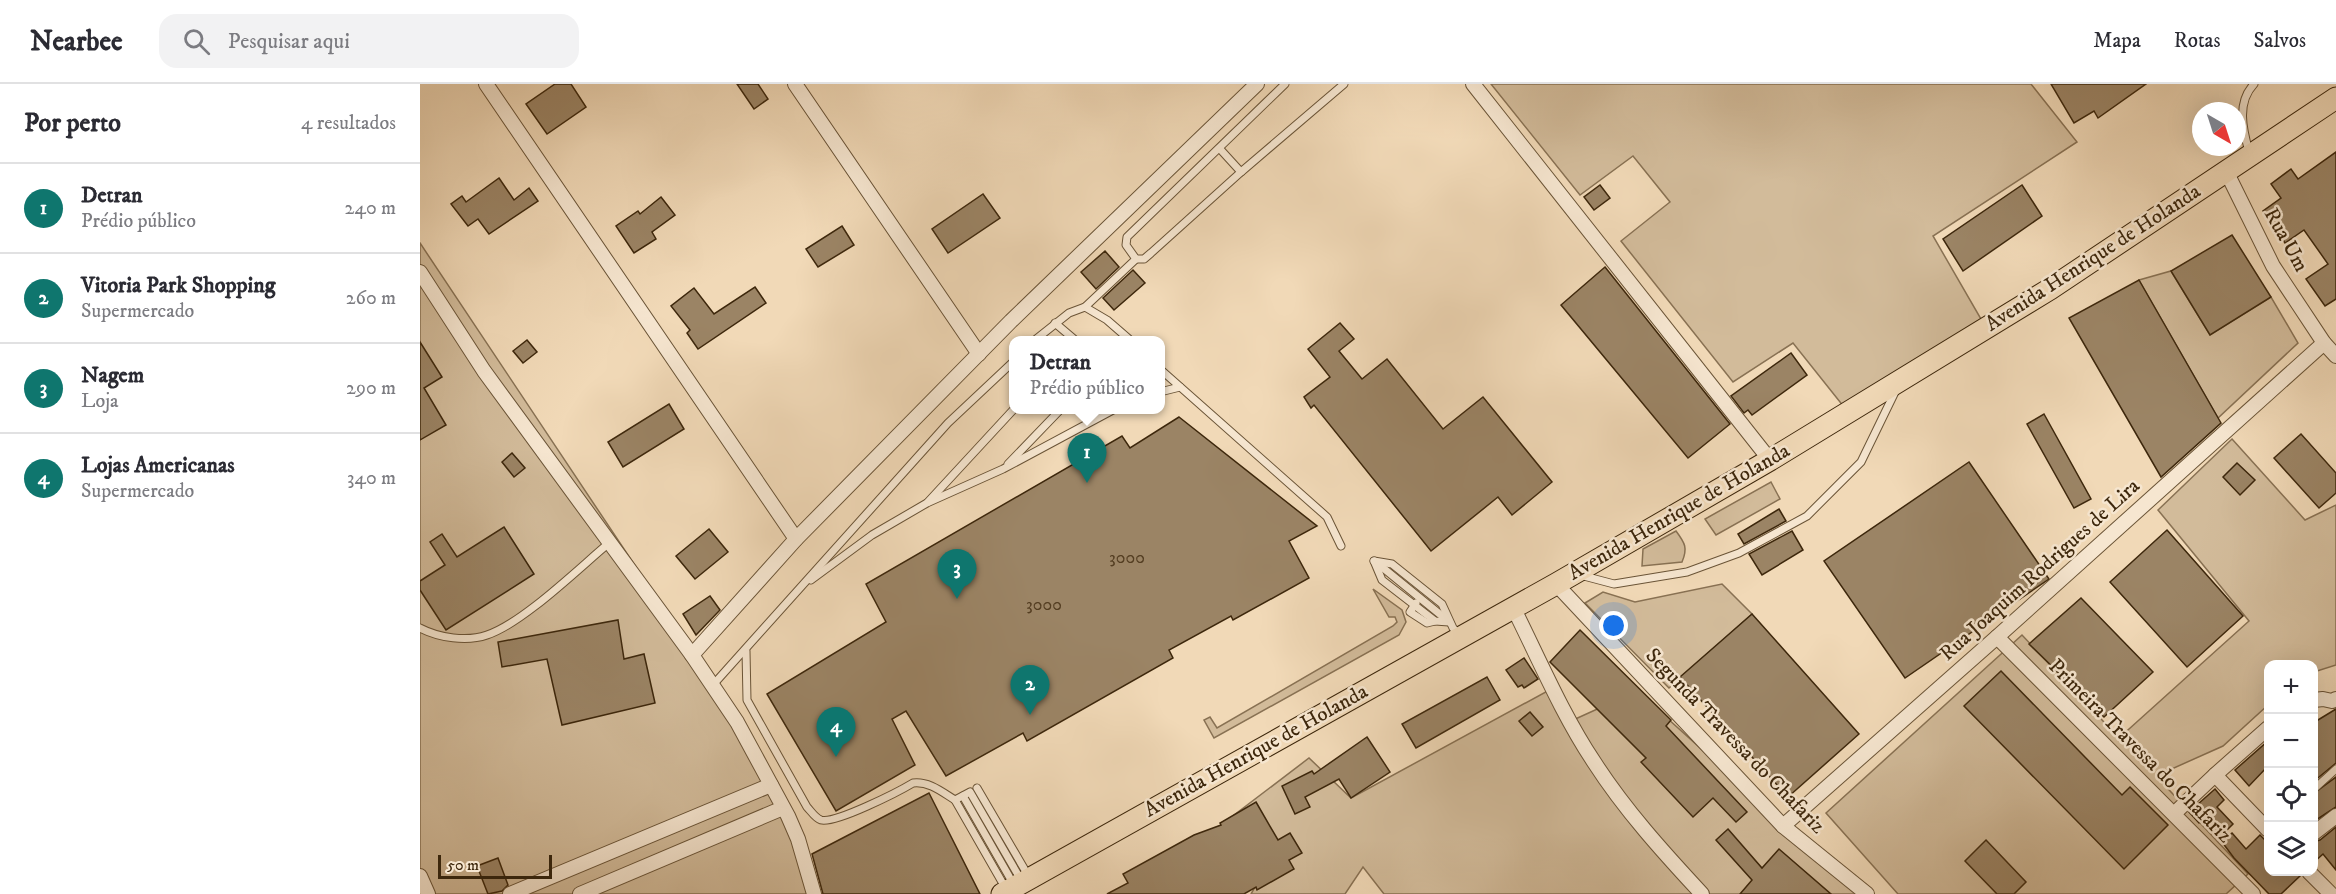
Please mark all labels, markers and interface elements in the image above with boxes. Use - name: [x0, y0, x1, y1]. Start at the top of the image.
- search box: [159, 14, 579, 68]
- text: Nearbee: [30, 24, 123, 59]
- icon: search: [180, 25, 213, 58]
- text: Pesquisar aqui: [228, 28, 350, 55]
- text: Mapa: [2093, 28, 2141, 54]
- text: Rotas: [2174, 28, 2221, 54]
- text: Salvos: [2254, 28, 2306, 54]
- north arrow: [2192, 102, 2246, 156]
- text: Por perto: [24, 107, 121, 140]
- text: 4 resultados: [301, 111, 396, 136]
- street label: Avenida Henrique de Holanda: [1980, 179, 2206, 337]
- text: Detran: [81, 182, 143, 209]
- text: 1: [40, 196, 47, 221]
- text: 240 m: [345, 196, 396, 221]
- street label: Rua Um: [2258, 203, 2314, 277]
- text: Prédio público: [81, 209, 196, 234]
- text: Vitoria Park Shopping: [81, 272, 275, 299]
- text: 2: [39, 286, 48, 311]
- text: 260 m: [346, 286, 396, 311]
- text: Supermercado: [81, 299, 194, 324]
- popup: [1009, 336, 1165, 414]
- text: Detran: [1030, 349, 1091, 376]
- text: Nagem: [81, 362, 144, 389]
- text: 3: [40, 376, 47, 401]
- text: 290 m: [346, 376, 396, 401]
- text: Prédio público: [1030, 376, 1144, 401]
- text: Loja: [81, 389, 118, 414]
- pin: 1: [1068, 434, 1106, 483]
- street label: Avenida Henrique de Holanda: [1563, 438, 1795, 586]
- text: Lojas Americanas: [81, 452, 235, 479]
- text: 4: [38, 466, 49, 491]
- text: 340 m: [347, 466, 396, 491]
- street label: Rua Joaquim Rodrigues de Lira: [1935, 473, 2145, 667]
- text: Supermercado: [81, 479, 194, 504]
- house number: 3000: [1109, 547, 1145, 569]
- pin: 3: [938, 550, 976, 599]
- house number: 3000: [1026, 594, 1062, 616]
- your location: [1599, 611, 1628, 640]
- street label: Segunda Travessa do Chafariz: [1640, 643, 1830, 839]
- street label: Primeira Travessa do Chafariz: [2043, 654, 2237, 848]
- map controls: [2264, 660, 2318, 876]
- button: +: [2264, 660, 2318, 714]
- pin: 2: [1010, 666, 1050, 715]
- street label: Avenida Henrique de Holanda: [1140, 679, 1372, 823]
- pin: 4: [816, 708, 856, 757]
- button: −: [2264, 714, 2318, 768]
- button: locate: [2264, 768, 2318, 822]
- button: layers: [2264, 822, 2318, 876]
- scale bar: [438, 852, 552, 880]
- text: 50 m: [447, 855, 479, 875]

